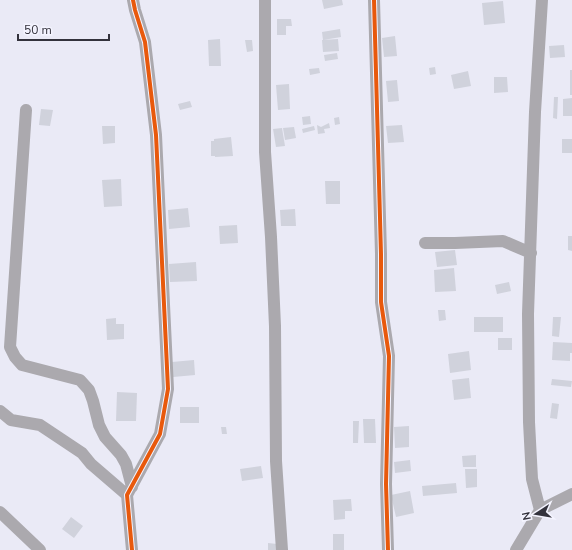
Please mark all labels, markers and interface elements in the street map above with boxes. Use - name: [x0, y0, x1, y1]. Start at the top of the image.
- scale bar: [18, 16, 109, 42]
- text: 50 m: [24, 22, 52, 38]
- north arrow: [516, 494, 556, 534]
- text: N: [519, 510, 535, 522]

